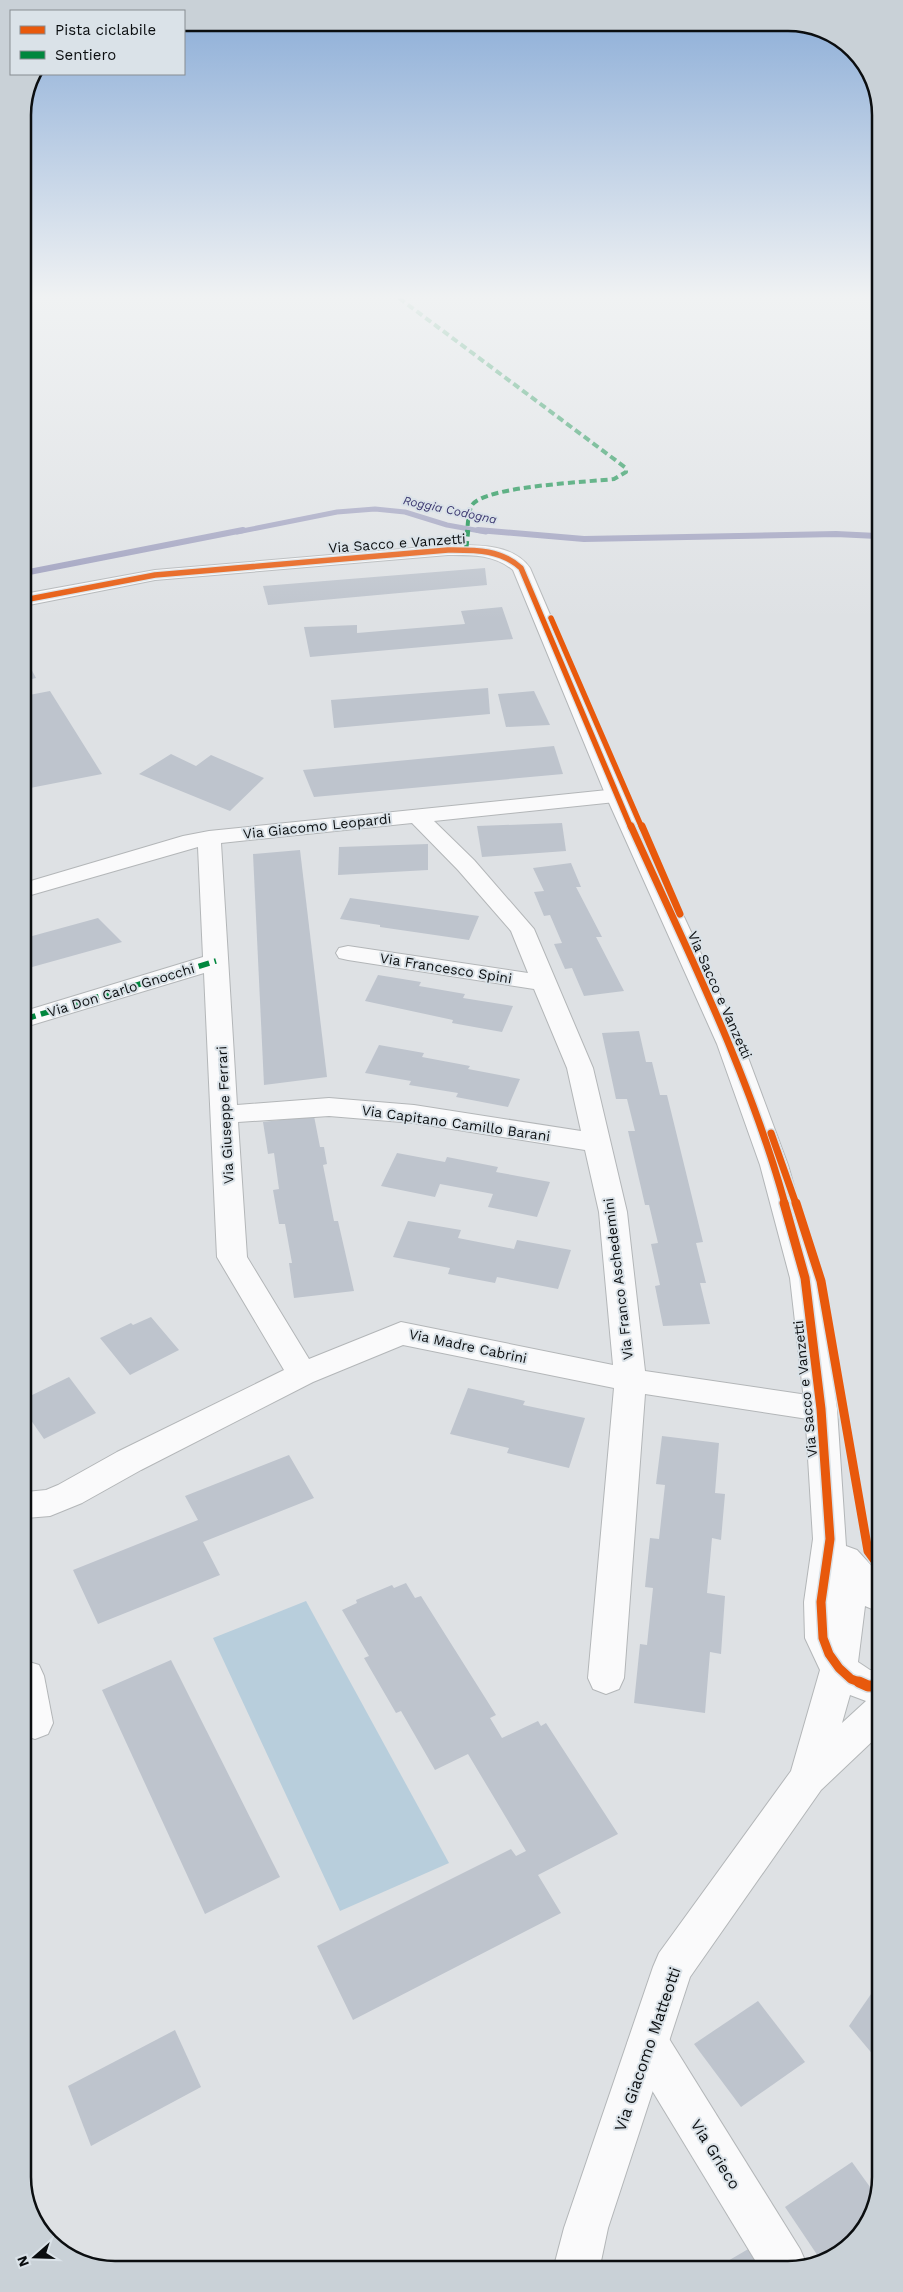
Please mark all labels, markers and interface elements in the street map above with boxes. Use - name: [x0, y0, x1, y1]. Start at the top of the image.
- legend: [10, 10, 185, 75]
- text: Pista ciclabile: [55, 21, 156, 39]
- text: Sentiero: [55, 46, 116, 64]
- water label: Roggia Codogna: [402, 493, 499, 527]
- street label: Via Sacco e Vanzetti: [328, 530, 466, 556]
- street label: Via Giacomo Leopardi: [242, 810, 392, 842]
- street label: Via Sacco e Vanzetti: [685, 929, 755, 1061]
- street label: Via Francesco Spini: [379, 950, 513, 986]
- street label: Via Don Carlo Gnocchi: [45, 960, 197, 1020]
- street label: Via Giuseppe Ferrari: [213, 1046, 237, 1184]
- street label: Via Capitano Camillo Barani: [361, 1102, 551, 1144]
- street label: Via Franco Aschedemini: [600, 1197, 636, 1361]
- street label: Via Sacco e Vanzetti: [790, 1320, 820, 1458]
- street label: Via Madre Cabrini: [408, 1326, 528, 1366]
- street label: Via Giacomo Matteotti: [610, 1964, 685, 2134]
- street label: Via Grieco: [687, 2116, 745, 2193]
- north arrow: [10, 2232, 60, 2282]
- text: N: [13, 2254, 32, 2269]

